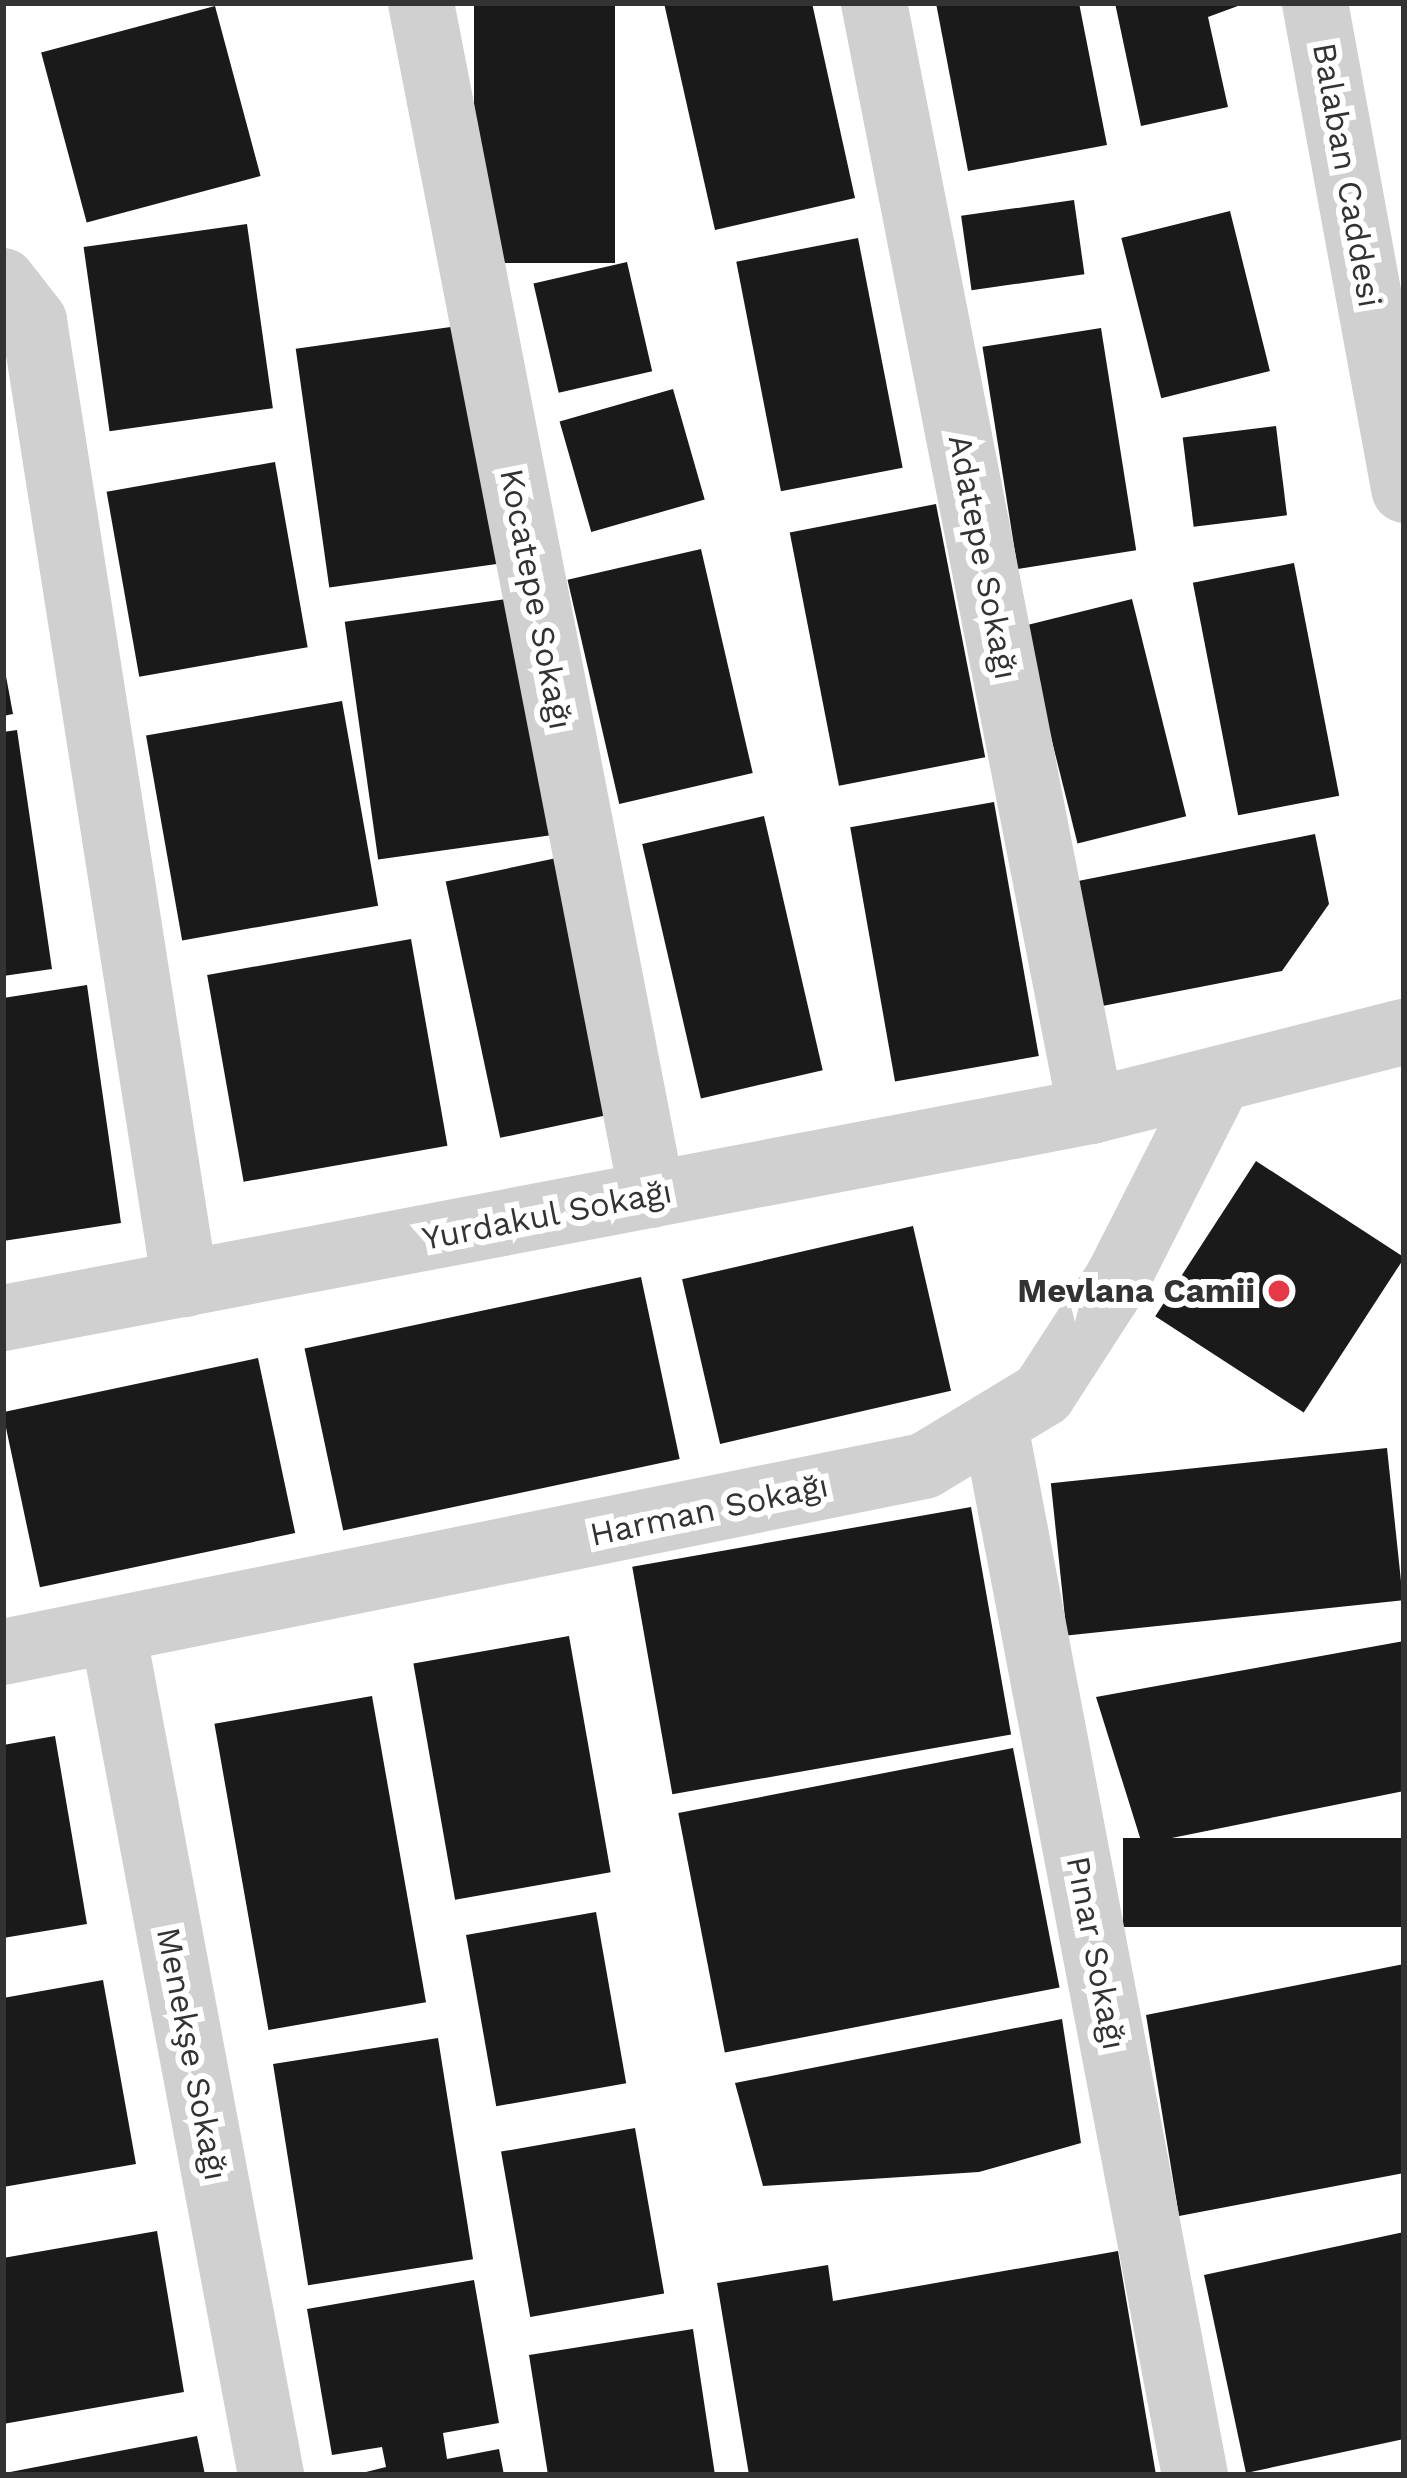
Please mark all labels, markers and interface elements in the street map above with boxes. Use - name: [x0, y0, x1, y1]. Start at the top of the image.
- street label: Balaban Caddesi: [1304, 40, 1390, 310]
- street label: Adatepe Sokağı: [940, 431, 1026, 683]
- street label: Kocatepe Sokağı: [491, 465, 581, 733]
- street label: Yurdakul Sokağı: [418, 1171, 676, 1259]
- place label: Mevlana Camii: [1017, 1271, 1255, 1311]
- marker: Mevlana Camii: [1266, 1278, 1292, 1304]
- street label: Harman Sokağı: [586, 1465, 832, 1555]
- street label: Pınar Sokağı: [1058, 1852, 1134, 2054]
- street label: Menekşe Sokağı: [148, 1924, 236, 2184]

